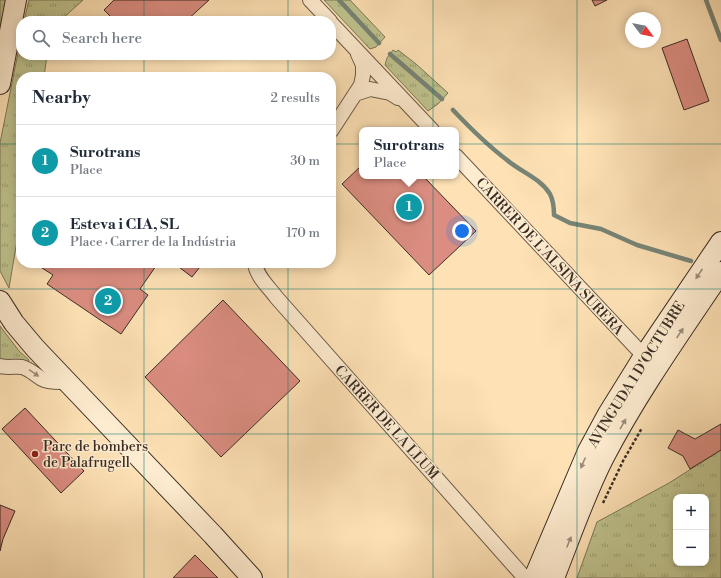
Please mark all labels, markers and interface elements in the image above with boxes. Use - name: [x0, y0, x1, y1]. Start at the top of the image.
- north arrow: [625, 12, 661, 48]
- search box: [16, 16, 336, 60]
- icon: search: [30, 27, 52, 49]
- text: Search here: [62, 29, 142, 48]
- text: Nearby: [32, 87, 91, 109]
- text: 2 results: [271, 90, 320, 106]
- popup: [359, 127, 459, 179]
- text: Surotrans: [374, 136, 444, 155]
- text: Surotrans: [70, 143, 140, 162]
- text: 1: [42, 153, 48, 169]
- text: 30 m: [290, 153, 320, 169]
- text: Place: [374, 155, 406, 171]
- text: Place: [70, 162, 102, 178]
- street label: CARRER DE L'ALSINA SURERA: [471, 174, 627, 339]
- pin: 1: [396, 192, 422, 222]
- text: Esteva i CIA, SL: [70, 215, 179, 234]
- your location: [452, 221, 472, 241]
- text: 2: [41, 225, 49, 241]
- text: 170 m: [286, 225, 320, 241]
- text: Place · Carrer de la Indústria: [70, 234, 236, 250]
- one-way arrow: [695, 269, 703, 279]
- pin: 2: [95, 286, 121, 316]
- street label: AVINGUDA 1 D'OCTUBRE: [584, 298, 689, 452]
- one-way arrow: [676, 327, 684, 338]
- street label: CARRER DE LA LLUM: [330, 362, 443, 484]
- one-way arrow: [28, 369, 39, 377]
- one-way arrow: [619, 418, 626, 430]
- place label: Parc de bombers de Palafrugell: [43, 438, 148, 472]
- marker: Parc de bombers de Palafrugell: [30, 449, 40, 459]
- one-way arrow: [580, 457, 586, 468]
- map controls: [673, 494, 709, 566]
- button: +: [673, 494, 709, 530]
- button: −: [673, 530, 709, 566]
- one-way arrow: [566, 535, 572, 547]

